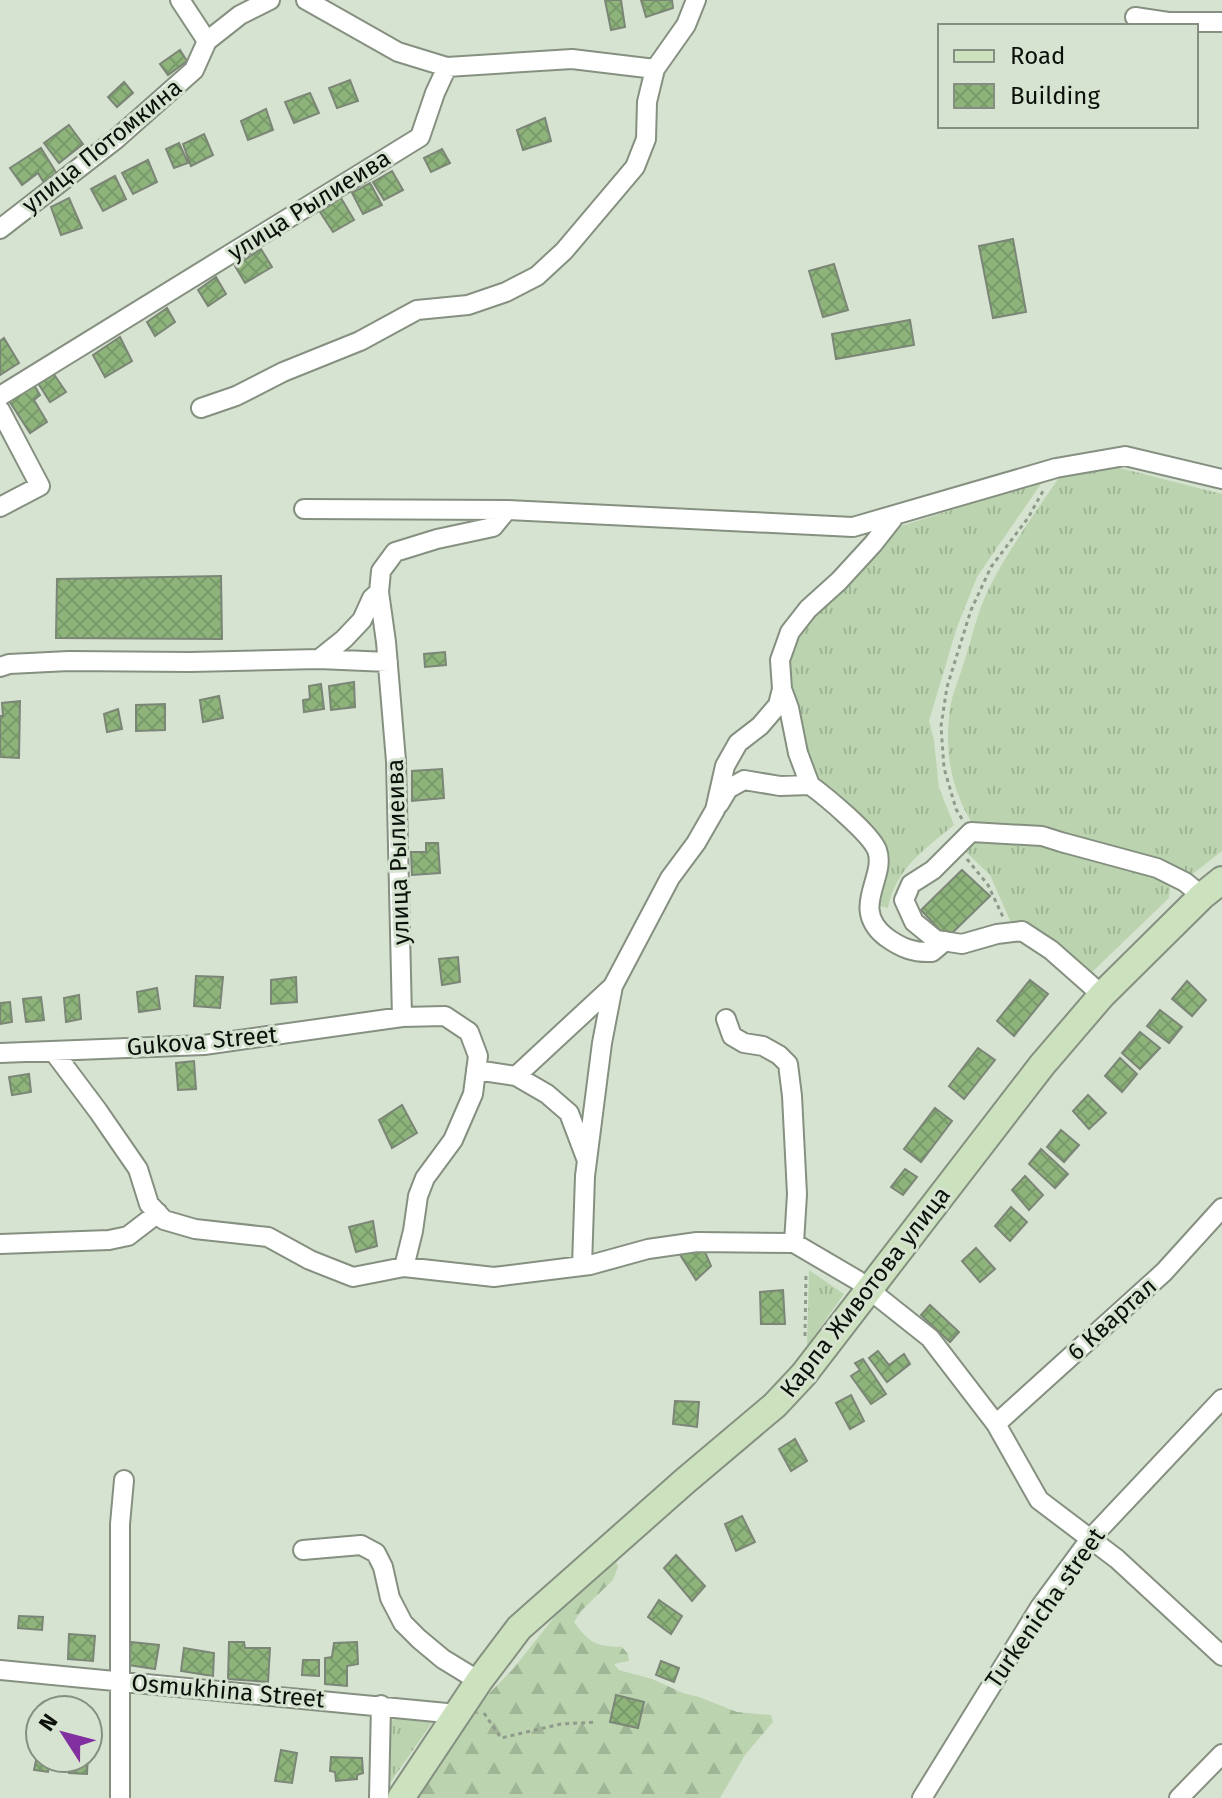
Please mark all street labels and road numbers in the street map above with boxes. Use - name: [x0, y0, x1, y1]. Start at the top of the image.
- street label: улица Потомкина: [17, 73, 187, 219]
- street label: улица Рылиеива: [223, 144, 395, 266]
- street label: улица Рылиеива: [381, 758, 415, 946]
- street label: Gukova Street: [126, 1020, 279, 1062]
- street label: Карпа Животова улица: [774, 1181, 956, 1403]
- street label: 6 Квартал: [1062, 1272, 1162, 1366]
- street label: Turkenicha street: [979, 1522, 1111, 1693]
- street label: Osmukhina Street: [130, 1669, 326, 1713]

